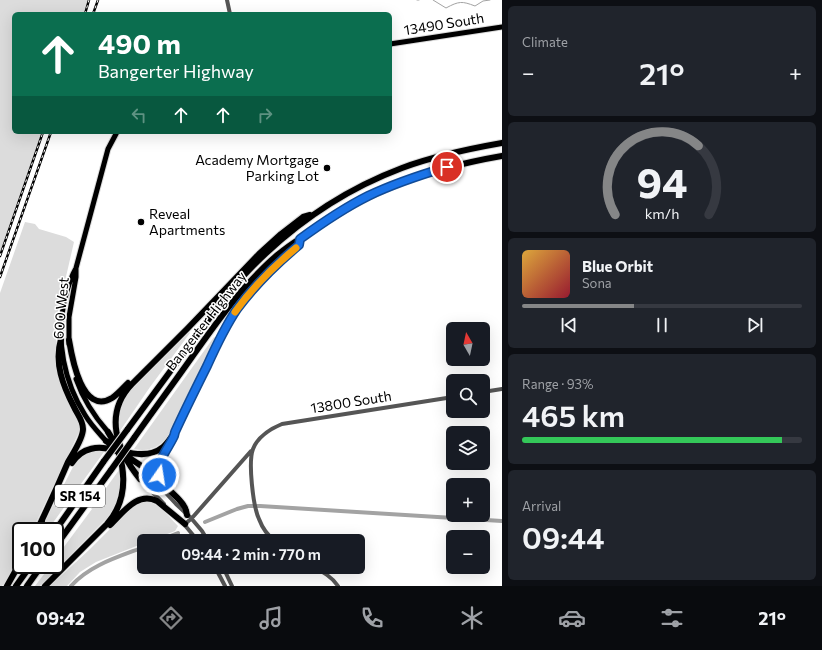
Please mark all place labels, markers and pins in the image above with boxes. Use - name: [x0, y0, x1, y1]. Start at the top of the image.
- pin: [430, 150, 464, 184]
- place label: Academy Mortgage Parking Lot: [195, 151, 319, 184]
- marker: Academy Mortgage Parking Lot: [322, 163, 332, 173]
- place label: Reveal Apartments: [149, 205, 225, 238]
- marker: Reveal Apartments: [136, 217, 146, 227]

